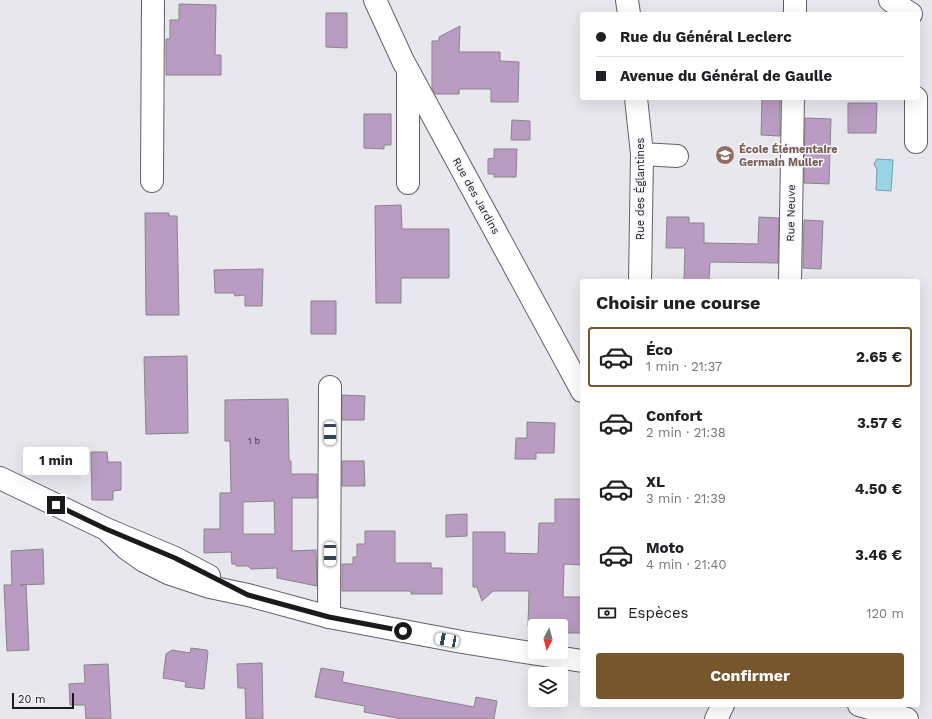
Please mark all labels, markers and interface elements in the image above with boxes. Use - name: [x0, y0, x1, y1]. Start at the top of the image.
- text: Rue du Général Leclerc: [620, 28, 792, 46]
- text: Avenue du Général de Gaulle: [620, 67, 832, 85]
- street label: Rue des Églantines: [633, 138, 647, 240]
- place label: École Élémentaire Germain Muller: [739, 143, 838, 169]
- school or university icon: École Élémentaire Germain Muller: [714, 144, 736, 166]
- street label: Rue des Jardins: [450, 155, 503, 237]
- street label: Rue Neuve: [784, 184, 798, 242]
- text: Choisir une course: [596, 292, 760, 313]
- icon: car: [598, 339, 634, 375]
- text: Éco: [646, 341, 673, 359]
- text: 2.65 €: [856, 348, 902, 366]
- text: 1 min · 21:37: [646, 359, 722, 374]
- icon: car: [598, 405, 634, 441]
- text: Confort: [646, 407, 702, 425]
- text: 3.57 €: [857, 414, 902, 432]
- car: [324, 421, 336, 445]
- text: 2 min · 21:38: [646, 425, 726, 440]
- house number: 1 b: [248, 436, 260, 446]
- callout: 1 min: [23, 447, 89, 475]
- text: 1 min: [39, 453, 73, 468]
- icon: car: [598, 471, 634, 507]
- text: XL: [646, 473, 665, 491]
- text: 4.50 €: [855, 480, 902, 498]
- text: 3 min · 21:39: [646, 491, 726, 506]
- route end: [47, 496, 65, 514]
- icon: car: [598, 537, 634, 573]
- text: Moto: [646, 539, 684, 557]
- car: [324, 542, 336, 566]
- text: 3.46 €: [855, 546, 902, 564]
- text: 4 min · 21:40: [646, 557, 727, 572]
- icon: cash: [596, 602, 618, 624]
- text: Espèces: [628, 604, 689, 622]
- text: 120 m: [866, 606, 904, 621]
- north arrow: [528, 619, 568, 659]
- map controls: [528, 619, 568, 707]
- route start: [394, 622, 412, 640]
- car: [434, 632, 460, 648]
- button: Confirmer: [596, 653, 904, 699]
- button: layers: [528, 667, 568, 707]
- scale bar: [12, 691, 74, 710]
- text: 20 m: [18, 693, 46, 706]

